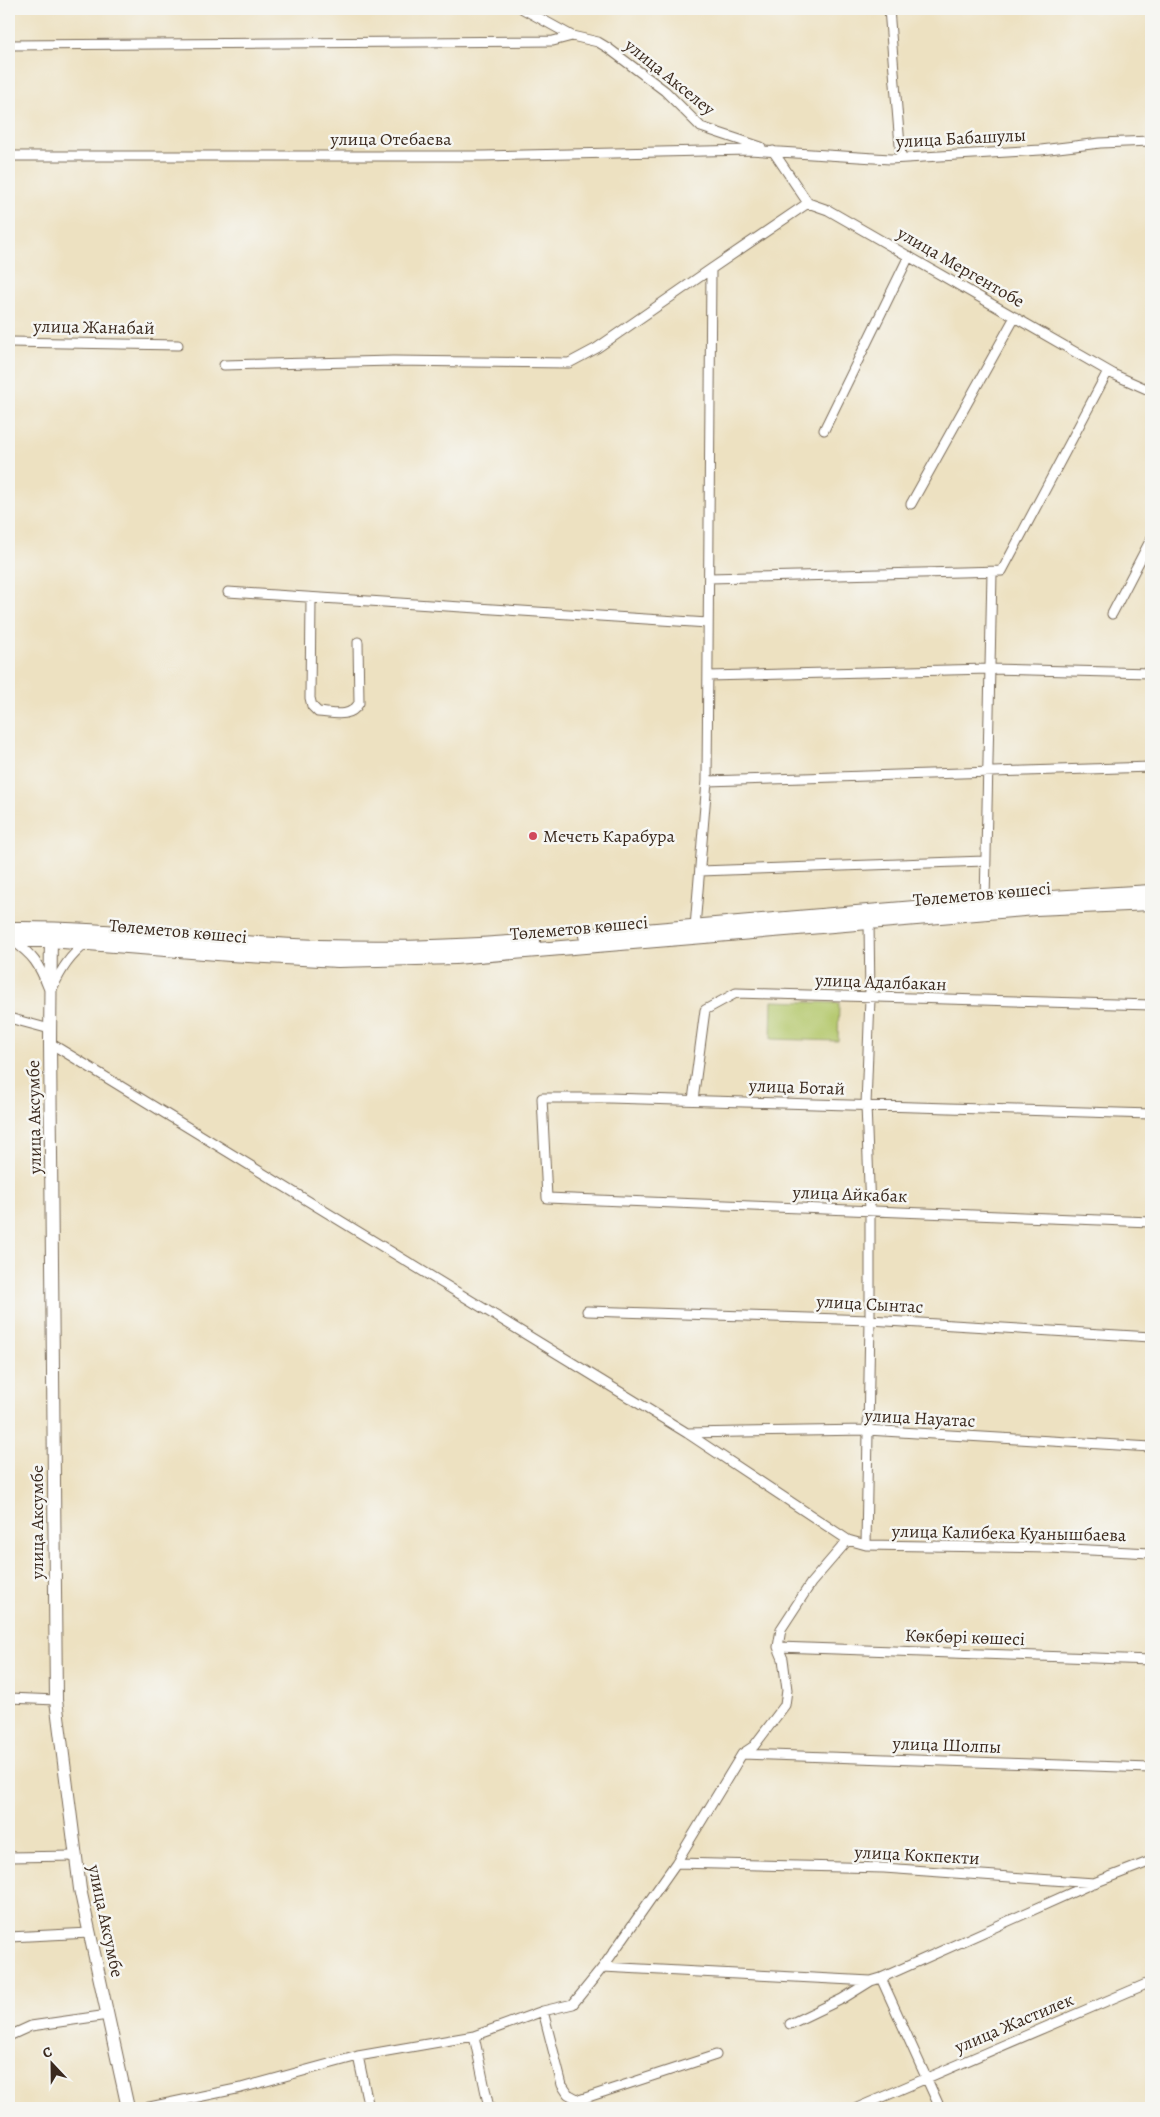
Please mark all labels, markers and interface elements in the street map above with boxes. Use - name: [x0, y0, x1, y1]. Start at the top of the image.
- street label: улица Акселеу: [619, 33, 721, 121]
- street label: улица Бабашулы: [894, 123, 1027, 153]
- street label: улица Отебаева: [330, 127, 452, 151]
- street label: улица Мергентобе: [892, 220, 1029, 313]
- street label: улица Жанабай: [32, 314, 155, 340]
- place label: Мечеть Карабура: [543, 824, 675, 848]
- marker: Мечеть Карабура: [527, 830, 539, 842]
- street label: Төлеметов көшесі: [912, 876, 1052, 912]
- street label: Төлеметов көшесі: [509, 910, 649, 946]
- street label: Төлеметов көшесі: [108, 913, 248, 949]
- street label: улица Адалбакан: [814, 968, 947, 996]
- street label: улица Аксумбе: [21, 1060, 47, 1175]
- street label: улица Ботай: [748, 1073, 845, 1101]
- street label: улица Айкабак: [791, 1180, 908, 1208]
- street label: улица Сынтас: [815, 1289, 924, 1319]
- street label: улица Науатас: [863, 1403, 976, 1433]
- street label: улица Аксумбе: [25, 1465, 49, 1580]
- street label: улица Калибека Куанышбаева: [891, 1519, 1127, 1547]
- street label: Көкбөрі көшесі: [905, 1623, 1025, 1651]
- street label: улица Шолпы: [891, 1731, 1002, 1759]
- street label: улица Кокпекти: [853, 1840, 980, 1870]
- street label: улица Аксумбе: [82, 1862, 130, 1979]
- street label: улица Жастилек: [950, 1987, 1077, 2059]
- north arrow: [28, 2040, 78, 2090]
- text: С: [40, 2042, 55, 2063]

